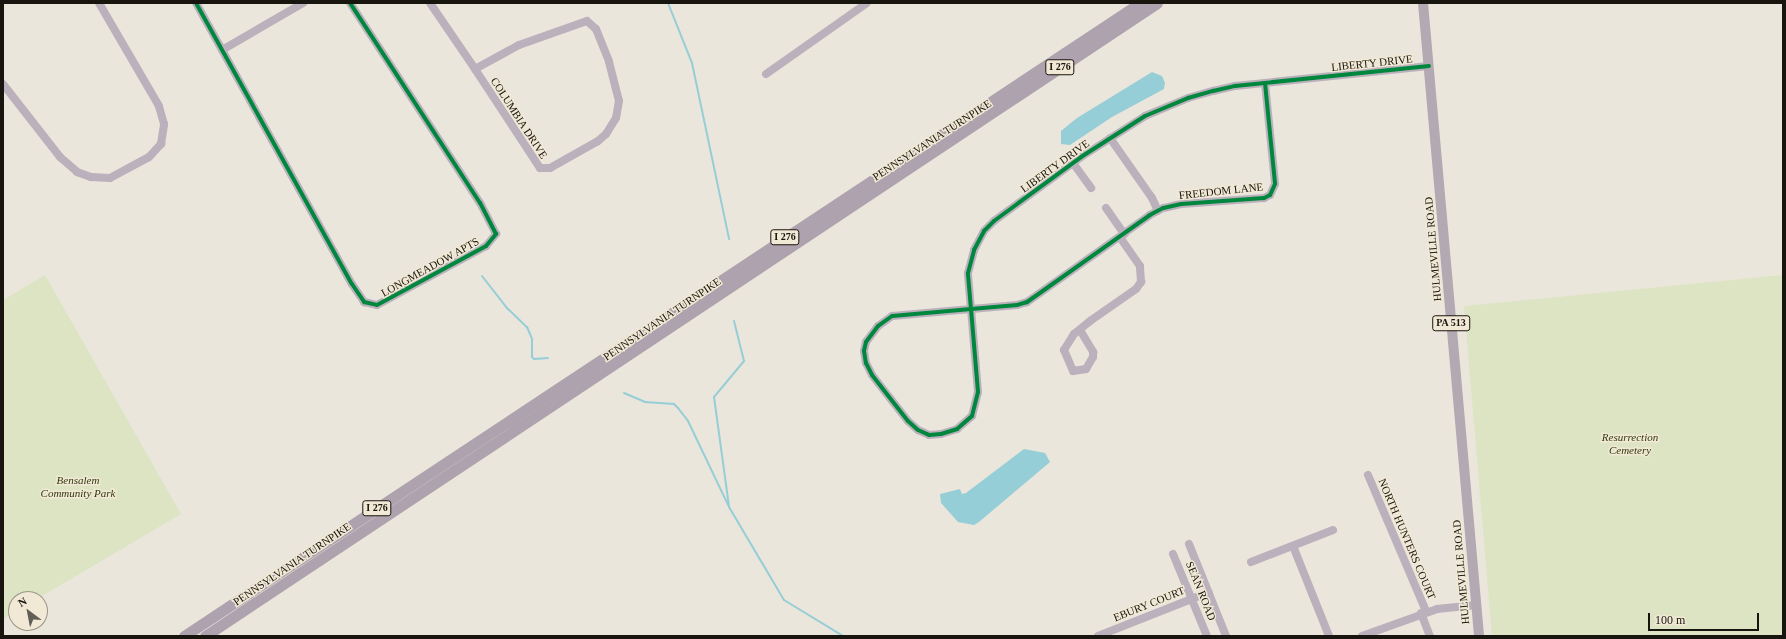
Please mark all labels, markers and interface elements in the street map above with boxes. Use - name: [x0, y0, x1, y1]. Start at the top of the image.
- street label: LIBERTY DRIVE: [1330, 52, 1414, 74]
- road number: I 276: [1045, 59, 1075, 75]
- street label: COLUMBIA DRIVE: [488, 75, 550, 161]
- street label: PENNSYLVANIA TURNPIKE: [870, 96, 994, 184]
- street label: LIBERTY DRIVE: [1018, 137, 1092, 195]
- street label: FREEDOM LANE: [1178, 180, 1264, 202]
- street label: HULMEVILLE ROAD: [1422, 196, 1444, 302]
- road number: I 276: [770, 229, 800, 245]
- street label: LONGMEADOW APTS: [378, 234, 482, 300]
- street label: PENNSYLVANIA TURNPIKE: [600, 274, 724, 364]
- road number: PA 513: [1431, 315, 1471, 331]
- park label: Resurrection Cemetery: [1602, 431, 1658, 457]
- park label: Bensalem Community Park: [41, 474, 115, 500]
- street label: NORTH HUNTERS COURT: [1376, 477, 1438, 601]
- road number: I 276: [362, 500, 392, 516]
- street label: PENNSYLVANIA TURNPIKE: [230, 519, 354, 609]
- street label: HULMEVILLE ROAD: [1450, 519, 1472, 625]
- street label: SEAN ROAD: [1183, 559, 1219, 623]
- street label: EBURY COURT: [1111, 584, 1187, 624]
- north arrow: [8, 591, 48, 631]
- text: N: [16, 594, 29, 609]
- scale bar: [1650, 605, 1761, 631]
- text: 100 m: [1655, 613, 1685, 627]

